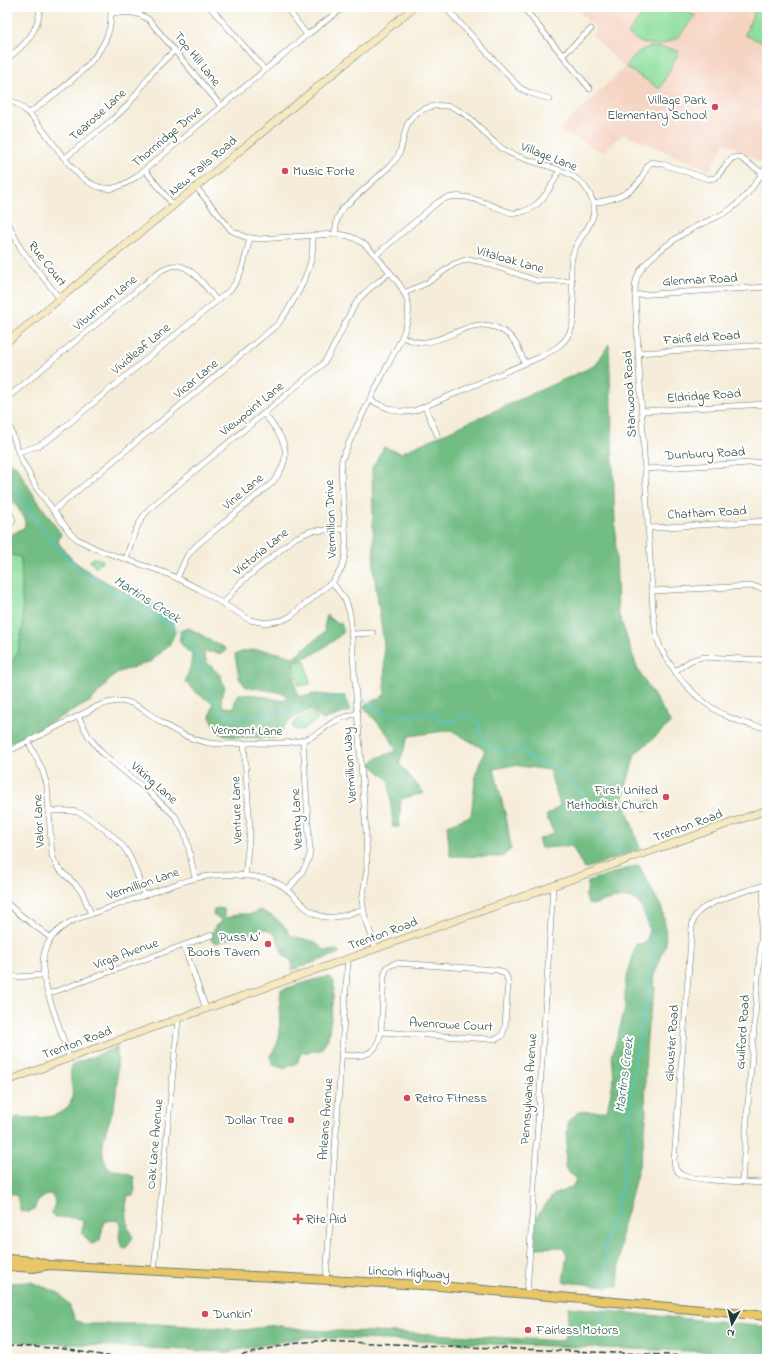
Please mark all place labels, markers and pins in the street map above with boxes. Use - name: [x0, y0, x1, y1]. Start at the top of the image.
- place label: Village Park Elementary School: [607, 91, 707, 126]
- marker: Village Park Elementary School: [710, 102, 720, 112]
- place label: Music Forte: [293, 162, 355, 181]
- marker: Music Forte: [280, 166, 290, 176]
- place label: First United Methodist Church: [566, 781, 659, 815]
- marker: First United Methodist Church: [661, 792, 671, 802]
- place label: Puss N' Boots Tavern: [186, 928, 261, 962]
- marker: Puss N' Boots Tavern: [263, 939, 273, 949]
- place label: Retro Fitness: [415, 1089, 487, 1108]
- marker: Retro Fitness: [402, 1093, 412, 1103]
- place label: Dollar Tree: [224, 1111, 283, 1130]
- marker: Dollar Tree: [286, 1115, 296, 1125]
- place label: Rite Aid: [306, 1210, 347, 1229]
- marker: Rite Aid: [293, 1214, 303, 1224]
- place label: Dunkin': [212, 1305, 253, 1324]
- marker: Dunkin': [200, 1309, 210, 1319]
- place label: Fairless Motors: [535, 1321, 619, 1340]
- marker: Fairless Motors: [523, 1325, 533, 1335]

